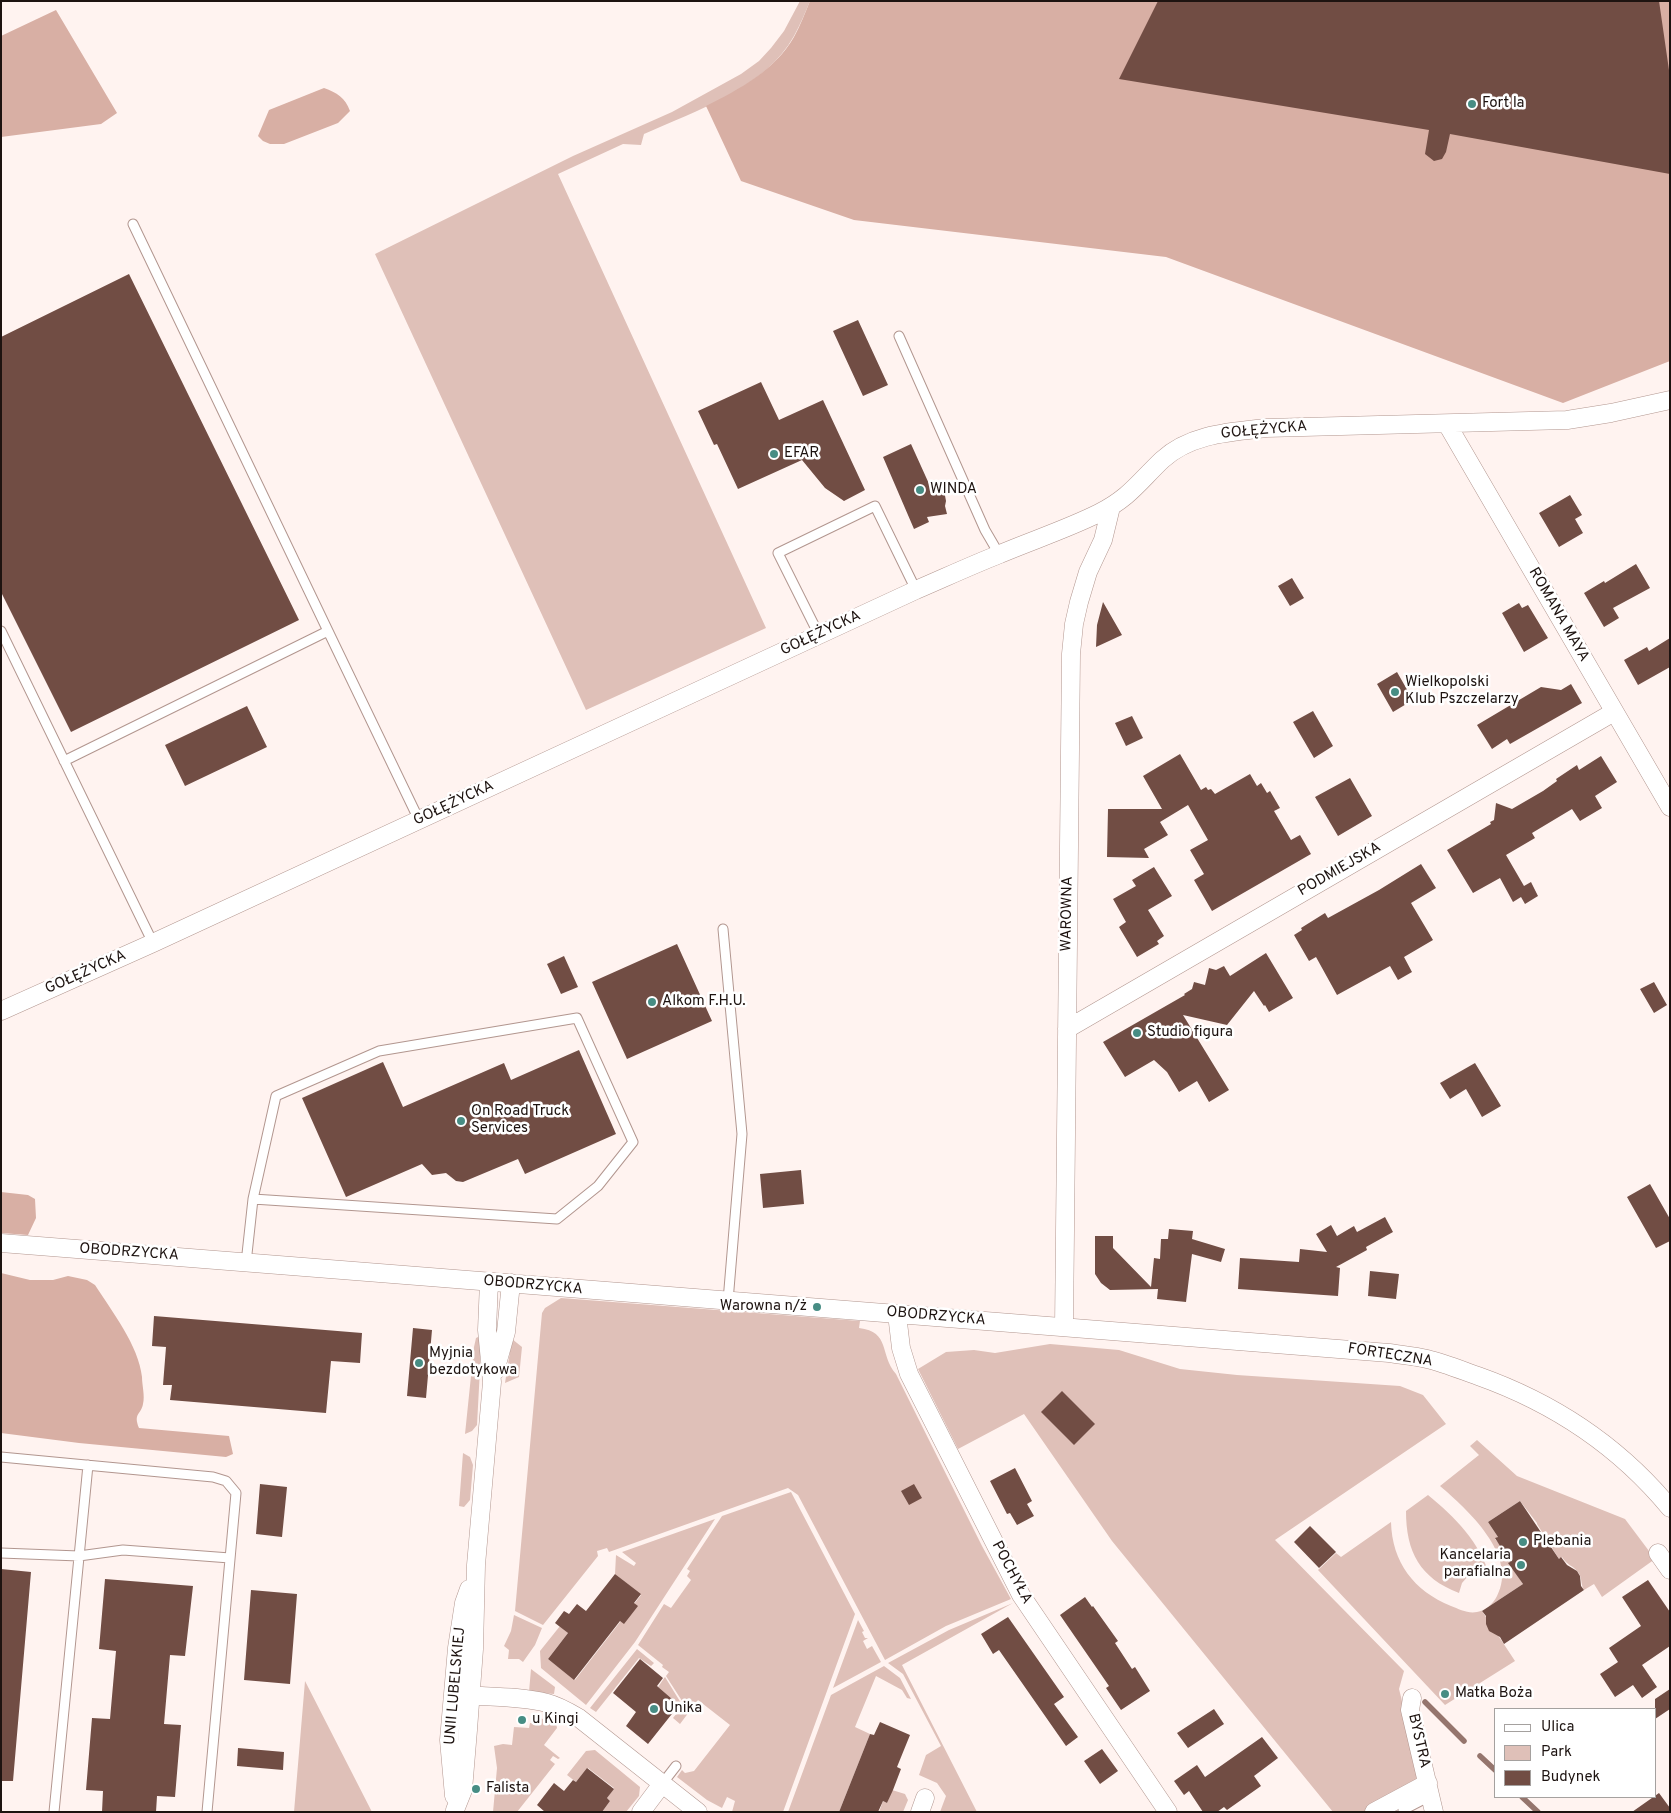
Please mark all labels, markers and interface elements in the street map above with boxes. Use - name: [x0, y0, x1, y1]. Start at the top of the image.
- place label: Fort Ia: [1482, 95, 1524, 113]
- marker: Fort Ia: [1466, 98, 1478, 110]
- street label: GOŁĘŻYCKA: [1220, 418, 1308, 444]
- place label: EFAR: [784, 445, 819, 463]
- marker: EFAR: [768, 448, 780, 460]
- place label: WINDA: [930, 481, 977, 499]
- marker: WINDA: [914, 484, 926, 496]
- street label: ROMANA MAYA: [1524, 565, 1592, 665]
- street label: GOŁĘŻYCKA: [778, 607, 864, 661]
- place label: Wielkopolski Klub Pszczelarzy: [1405, 674, 1519, 709]
- marker: Wielkopolski Klub Pszczelarzy: [1389, 686, 1401, 698]
- street label: GOŁĘŻYCKA: [411, 777, 497, 831]
- street label: PODMIEJSKA: [1295, 839, 1385, 901]
- street label: WAROWNA: [1058, 876, 1078, 952]
- street label: GOŁĘŻYCKA: [43, 947, 129, 999]
- place label: Alkom F.H.U.: [662, 993, 746, 1011]
- marker: Alkom F.H.U.: [646, 996, 658, 1008]
- place label: Studio figura: [1147, 1024, 1233, 1042]
- marker: Studio figura: [1131, 1027, 1143, 1039]
- place label: On Road Truck Services: [471, 1103, 569, 1138]
- marker: On Road Truck Services: [455, 1115, 467, 1127]
- street label: OBODRZYCKA: [79, 1241, 179, 1265]
- street label: OBODRZYCKA: [483, 1273, 583, 1299]
- place label: Warowna n/ż: [720, 1298, 807, 1316]
- marker: Warowna n/ż: [811, 1301, 823, 1313]
- street label: OBODRZYCKA: [886, 1304, 986, 1330]
- street label: FORTECZNA: [1346, 1340, 1434, 1372]
- place label: Myjnia bezdotykowa: [429, 1345, 517, 1380]
- marker: Myjnia bezdotykowa: [413, 1357, 425, 1369]
- place label: Plebania: [1533, 1533, 1591, 1551]
- marker: Plebania: [1517, 1536, 1529, 1548]
- street label: POCHYŁA: [987, 1538, 1035, 1608]
- place label: Kancelaria parafialna: [1439, 1547, 1511, 1582]
- marker: Kancelaria parafialna: [1515, 1559, 1527, 1571]
- street label: UNII LUBELSKIEJ: [442, 1626, 470, 1746]
- place label: Matka Boża: [1455, 1685, 1532, 1703]
- marker: Matka Boża: [1439, 1688, 1451, 1700]
- place label: Unika: [664, 1700, 702, 1718]
- marker: Unika: [648, 1703, 660, 1715]
- legend: [1494, 1708, 1656, 1798]
- place label: u Kingi: [532, 1711, 579, 1729]
- street label: BYSTRA: [1403, 1712, 1433, 1770]
- marker: u Kingi: [516, 1714, 528, 1726]
- text: Ulica: [1541, 1718, 1574, 1737]
- text: Park: [1541, 1743, 1572, 1762]
- text: Budynek: [1541, 1768, 1600, 1787]
- place label: Falista: [486, 1780, 529, 1798]
- marker: Falista: [470, 1783, 482, 1795]

